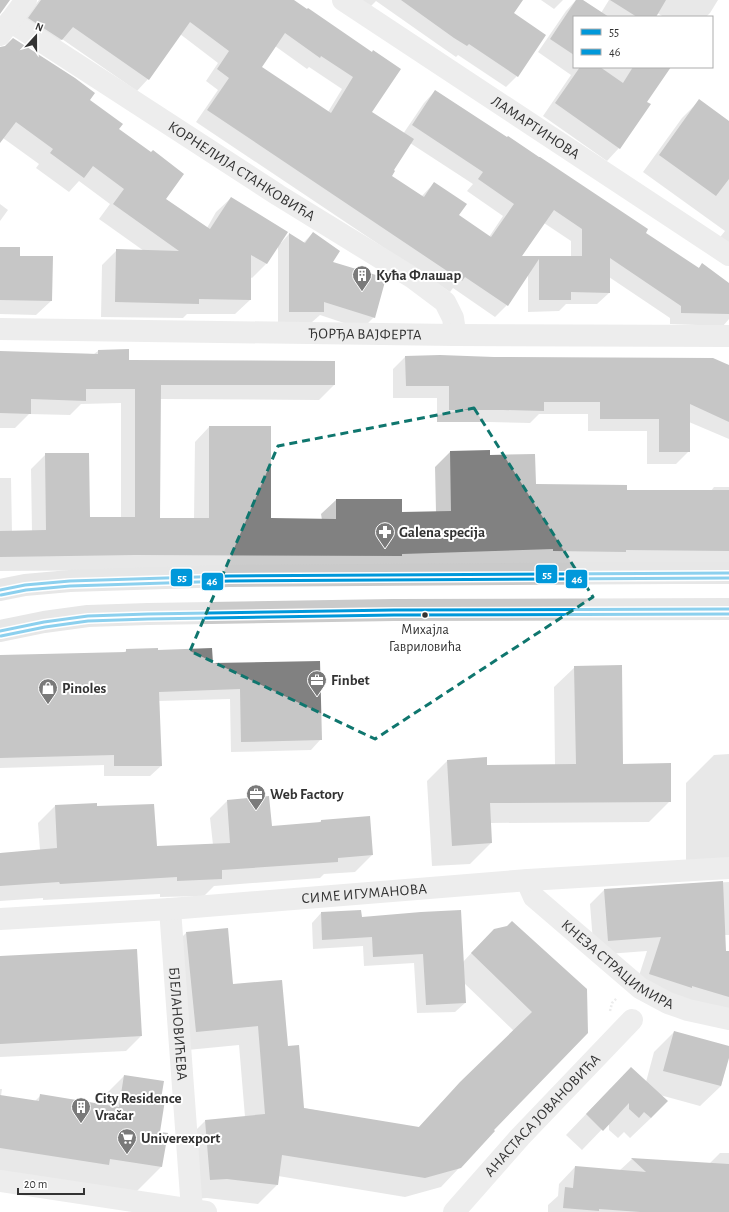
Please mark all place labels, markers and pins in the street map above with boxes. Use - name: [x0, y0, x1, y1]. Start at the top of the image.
- building icon: Кућа Флашар: [351, 264, 373, 292]
- place label: Кућа Флашар: [376, 268, 461, 283]
- pharmacy icon: Galena specija: [374, 521, 396, 549]
- place label: Galena specija: [399, 525, 485, 540]
- marker: Михајла Гавриловића: [420, 610, 430, 620]
- place label: Михајла Гавриловића: [389, 623, 462, 654]
- office icon: Finbet: [306, 669, 328, 697]
- place label: Finbet: [331, 673, 370, 688]
- shop icon: Pinoles: [37, 677, 59, 705]
- place label: Pinoles: [62, 681, 107, 696]
- office icon: Web Factory: [245, 783, 267, 811]
- place label: Web Factory: [270, 787, 344, 802]
- place label: City Residence Vračar: [95, 1091, 182, 1123]
- building icon: City Residence Vračar: [70, 1096, 92, 1124]
- supermarket icon: Univerexport: [116, 1127, 138, 1155]
- place label: Univerexport: [141, 1131, 220, 1146]

